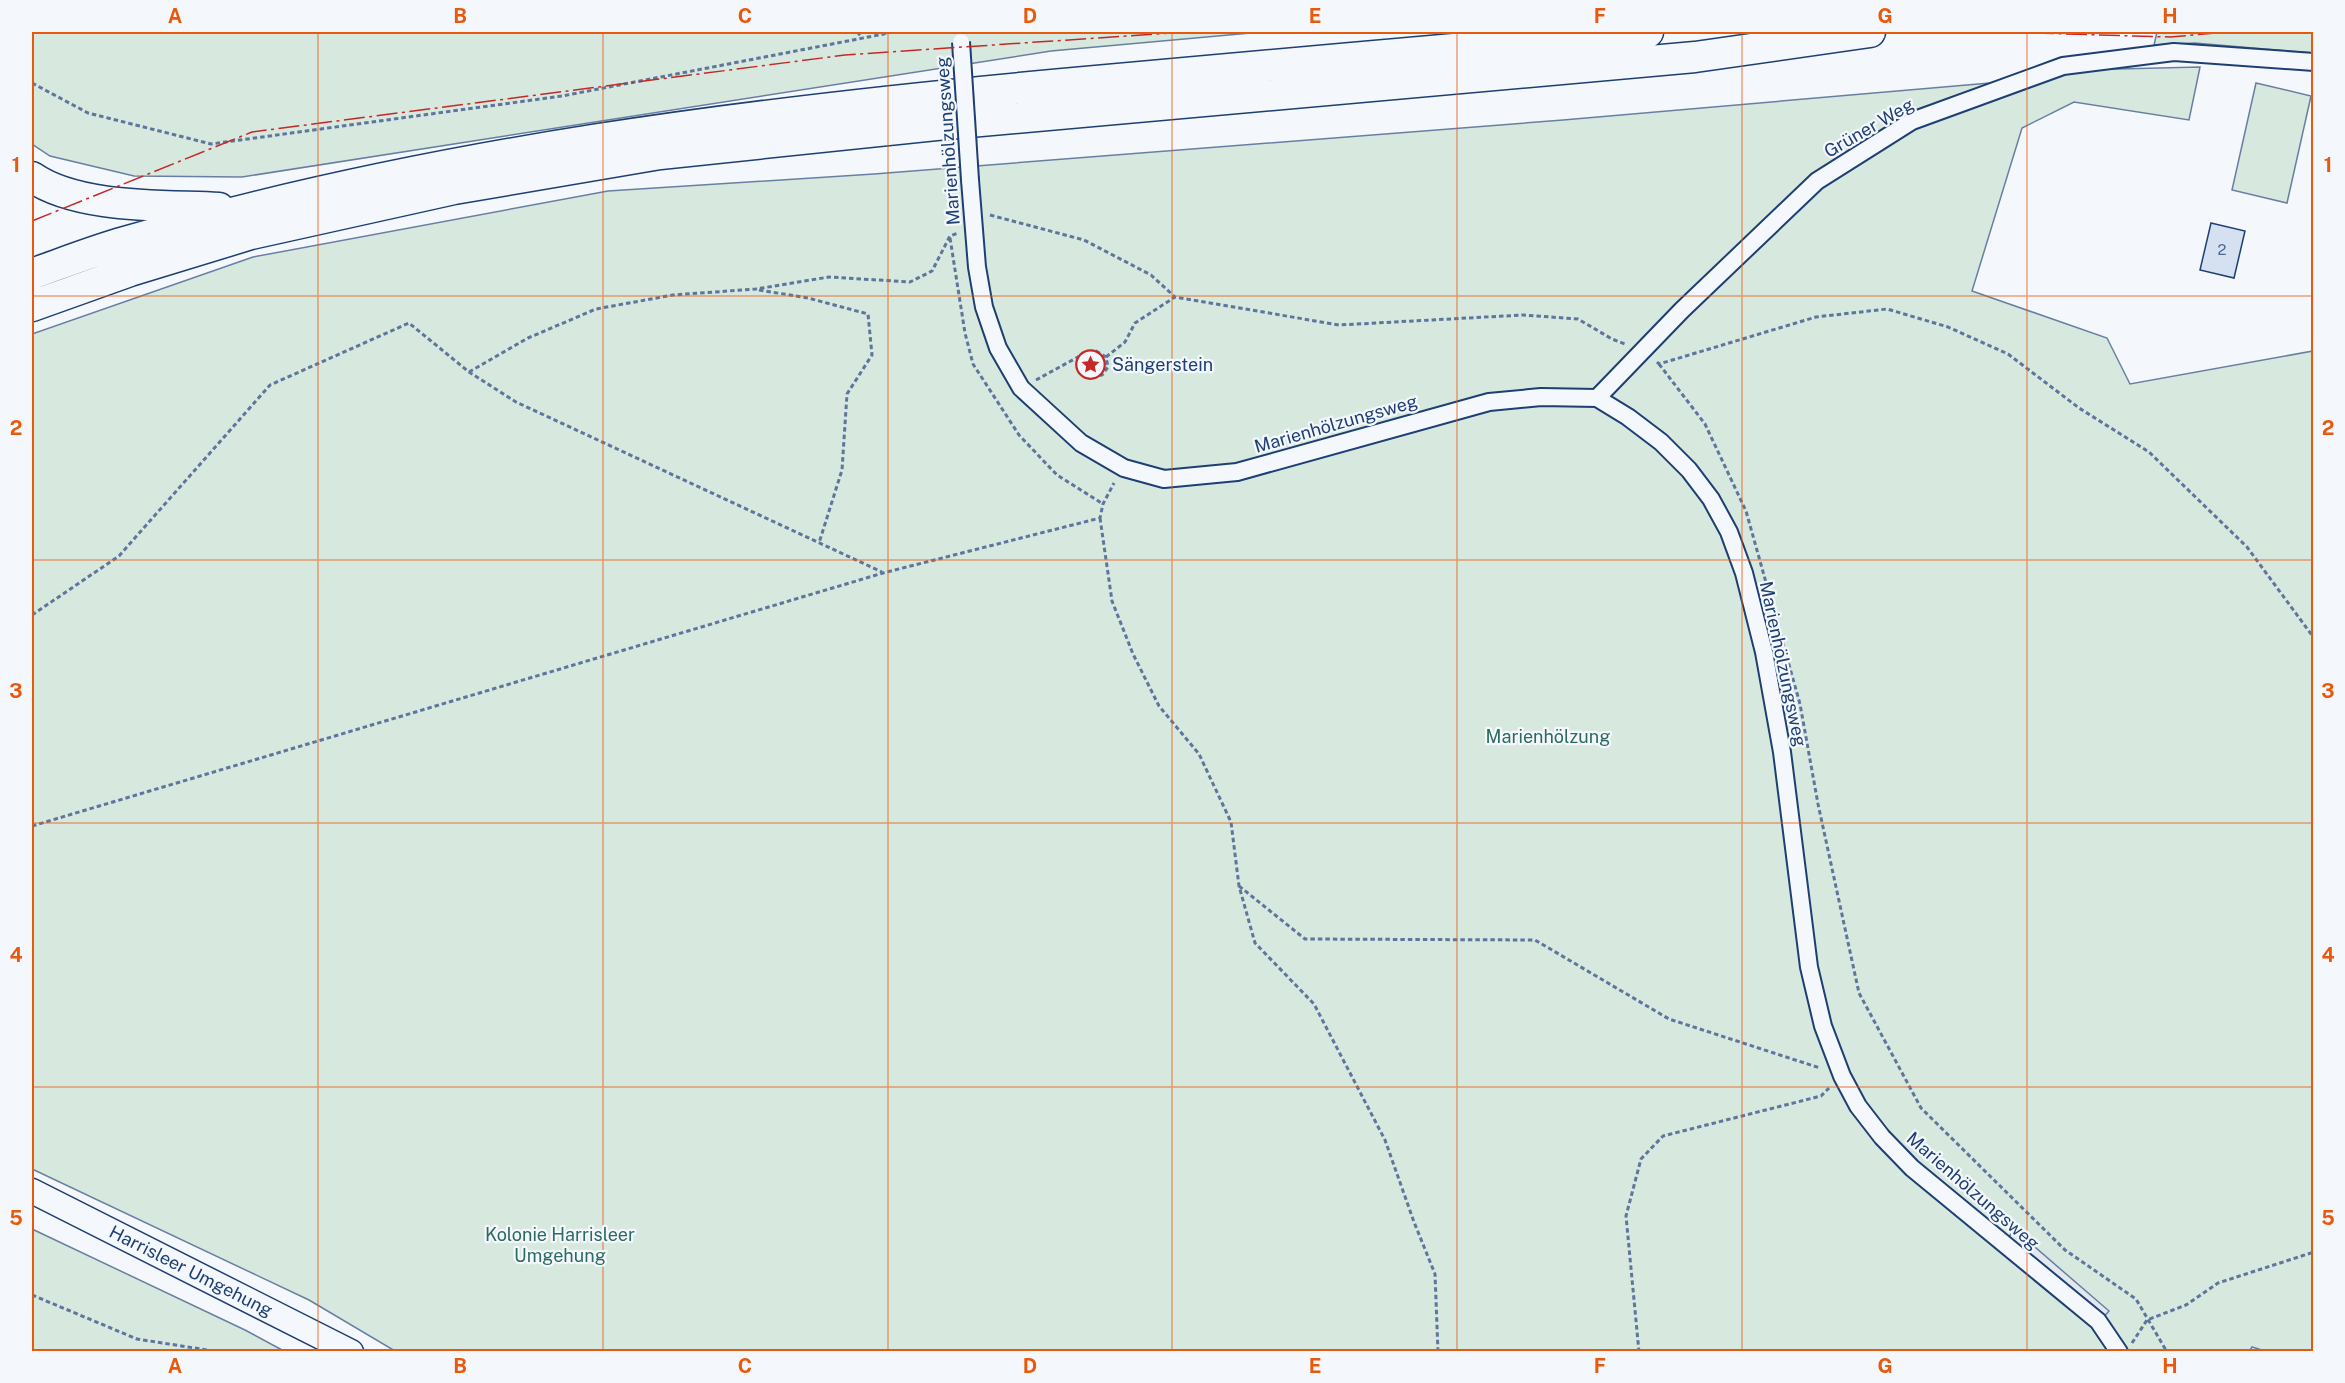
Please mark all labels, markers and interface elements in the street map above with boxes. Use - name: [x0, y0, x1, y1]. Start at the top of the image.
- text: A: [168, 4, 182, 28]
- text: B: [453, 4, 467, 28]
- text: C: [738, 4, 752, 28]
- text: D: [1023, 4, 1037, 28]
- text: E: [1309, 4, 1321, 28]
- text: F: [1594, 4, 1606, 28]
- text: G: [1877, 4, 1893, 28]
- text: H: [2162, 4, 2178, 28]
- street label: Marienhölzungsweg: [931, 56, 964, 226]
- street label: Grüner Weg: [1820, 93, 1917, 162]
- text: 1: [12, 153, 20, 177]
- text: 1: [2324, 153, 2332, 177]
- house number: 2: [2218, 241, 2227, 258]
- place icon: Sängerstein: [1075, 349, 1107, 381]
- place label: Sängerstein: [1112, 354, 1213, 375]
- street label: Marienhölzungsweg: [1252, 390, 1420, 457]
- text: 2: [10, 416, 22, 440]
- text: 2: [2322, 416, 2334, 440]
- street label: Marienhölzungsweg: [1756, 579, 1811, 749]
- text: 3: [9, 679, 23, 703]
- text: 3: [2321, 679, 2335, 703]
- park label: Marienhölzung: [1486, 726, 1610, 747]
- text: 4: [9, 943, 23, 967]
- text: 4: [2321, 943, 2335, 967]
- street label: Marienhölzungsweg: [1903, 1127, 2044, 1254]
- text: 5: [9, 1206, 23, 1230]
- text: 5: [2321, 1206, 2335, 1230]
- street label: Harrisleer Umgehung: [106, 1221, 276, 1321]
- park label: Kolonie Harrisleer Umgehung: [485, 1224, 635, 1266]
- text: A: [168, 1354, 182, 1378]
- text: B: [453, 1354, 467, 1378]
- text: C: [738, 1354, 752, 1378]
- text: D: [1023, 1354, 1037, 1378]
- text: E: [1309, 1354, 1321, 1378]
- text: F: [1594, 1354, 1606, 1378]
- text: G: [1877, 1354, 1893, 1378]
- text: H: [2162, 1354, 2178, 1378]

